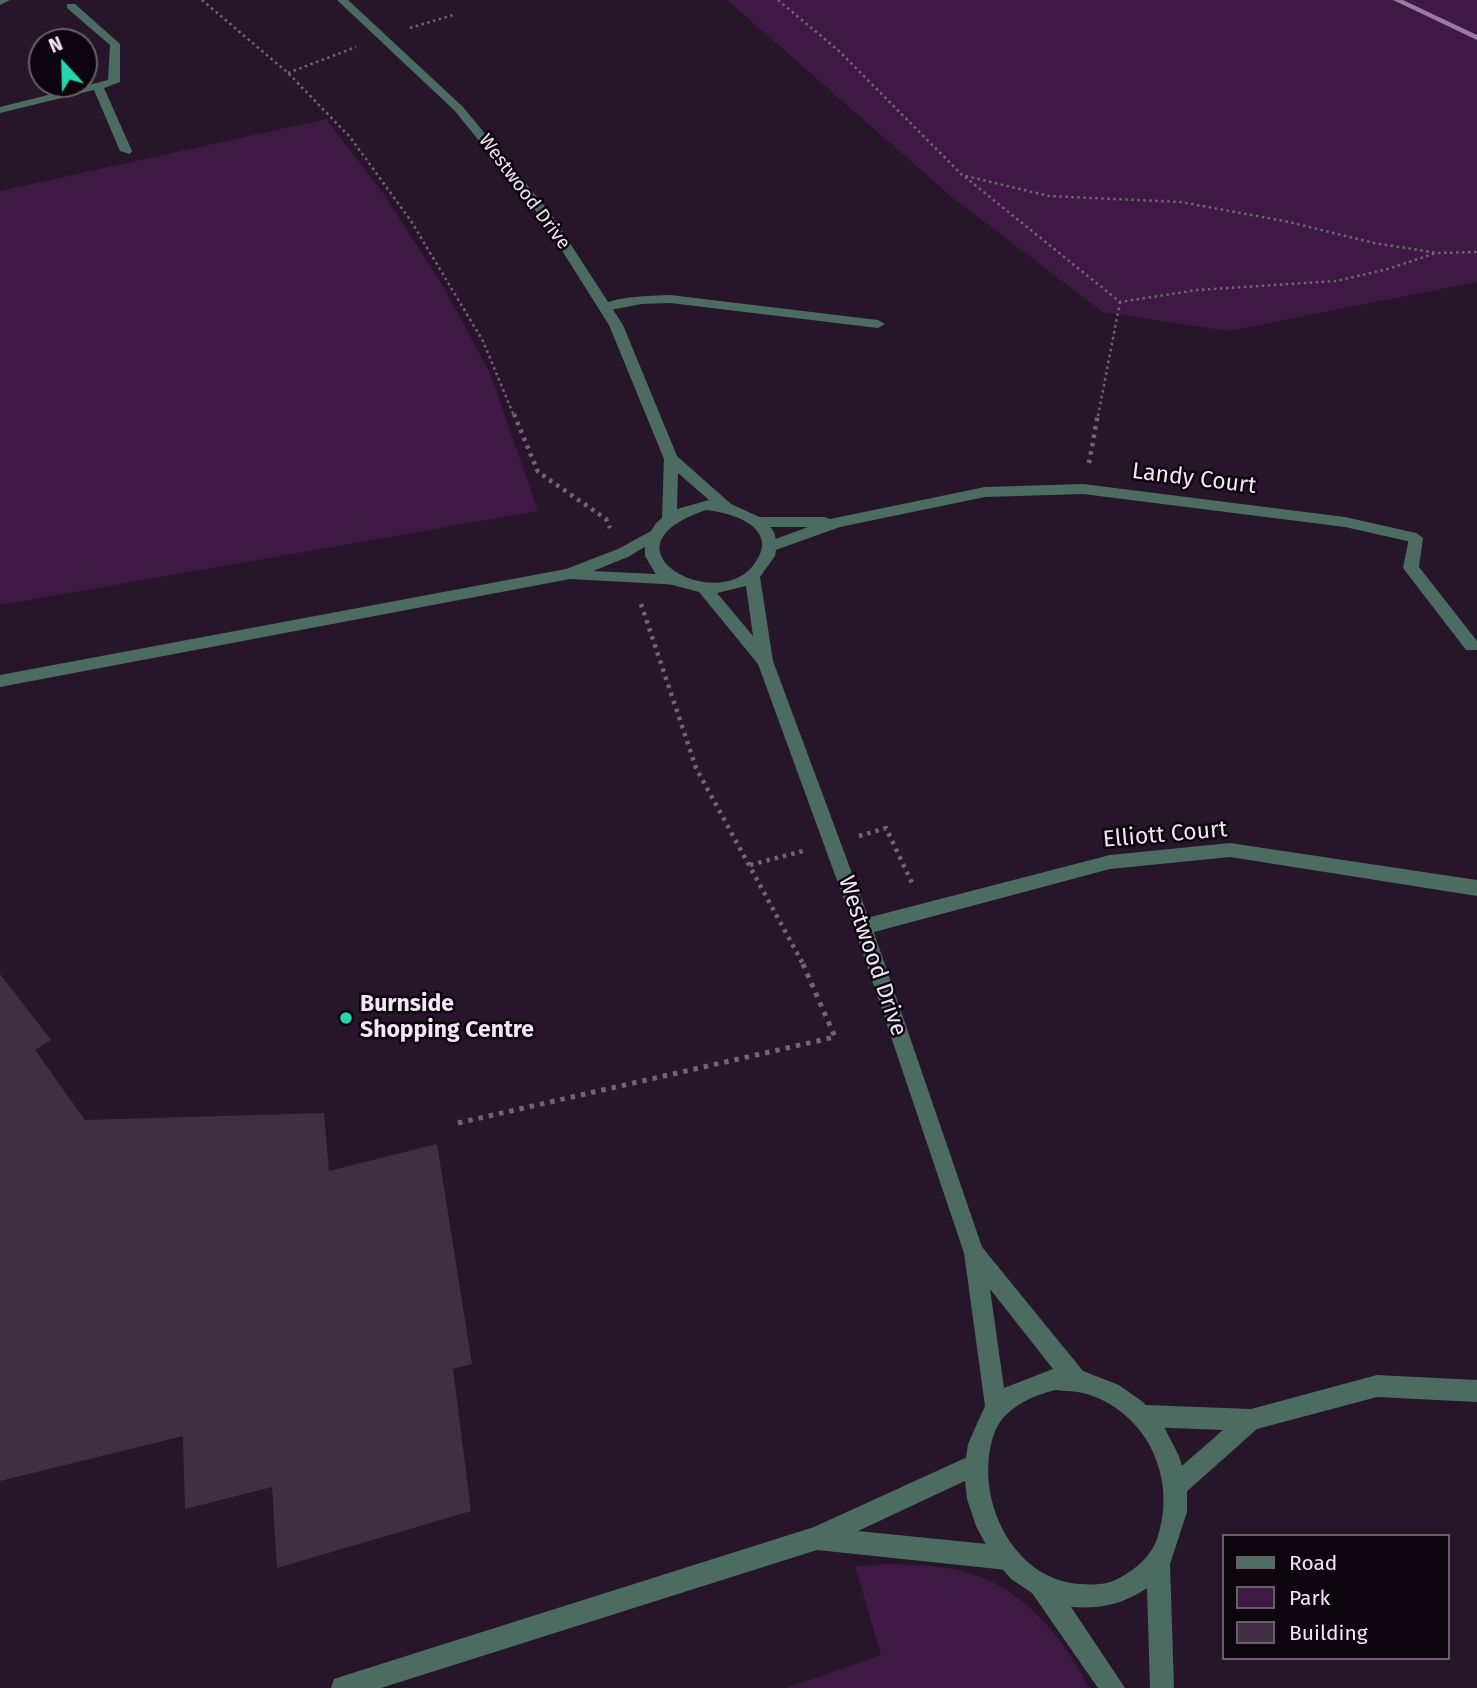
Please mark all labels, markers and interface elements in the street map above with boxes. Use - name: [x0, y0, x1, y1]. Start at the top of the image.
- north arrow: [28, 28, 98, 98]
- text: N: [46, 32, 66, 58]
- street label: Westwood Drive: [473, 130, 575, 254]
- street label: Landy Court: [1130, 458, 1258, 500]
- street label: Elliott Court: [1102, 816, 1228, 854]
- street label: Westwood Drive: [832, 872, 912, 1040]
- place label: Burnside Shopping Centre: [360, 991, 534, 1045]
- marker: Burnside Shopping Centre: [338, 1010, 354, 1026]
- legend: [1222, 1534, 1449, 1660]
- text: Road: [1289, 1550, 1337, 1576]
- text: Park: [1289, 1585, 1330, 1611]
- text: Building: [1289, 1620, 1368, 1646]

